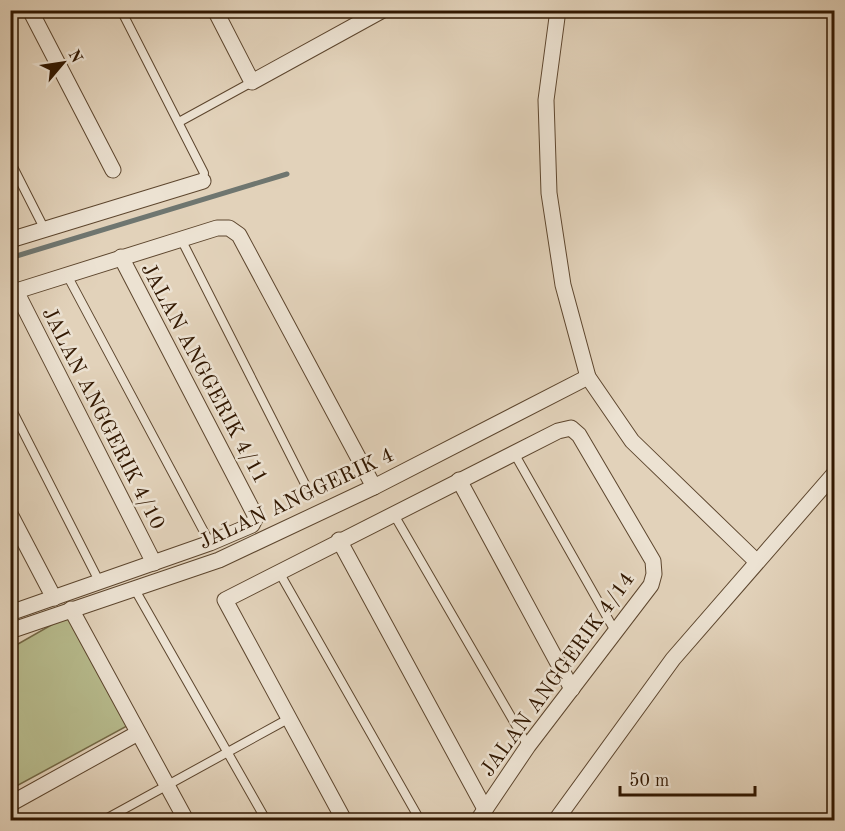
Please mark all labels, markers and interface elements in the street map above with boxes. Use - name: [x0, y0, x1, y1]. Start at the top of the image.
- north arrow: [33, 33, 93, 93]
- text: N: [64, 47, 85, 67]
- street label: JALAN ANGGERIK 4/11: [137, 260, 271, 487]
- street label: JALAN ANGGERIK 4/10: [37, 304, 168, 533]
- street label: JALAN ANGGERIK 4: [196, 445, 397, 554]
- street label: JALAN ANGGERIK 4/14: [477, 569, 639, 781]
- scale bar: [620, 759, 755, 797]
- text: 50 m: [629, 772, 669, 790]

